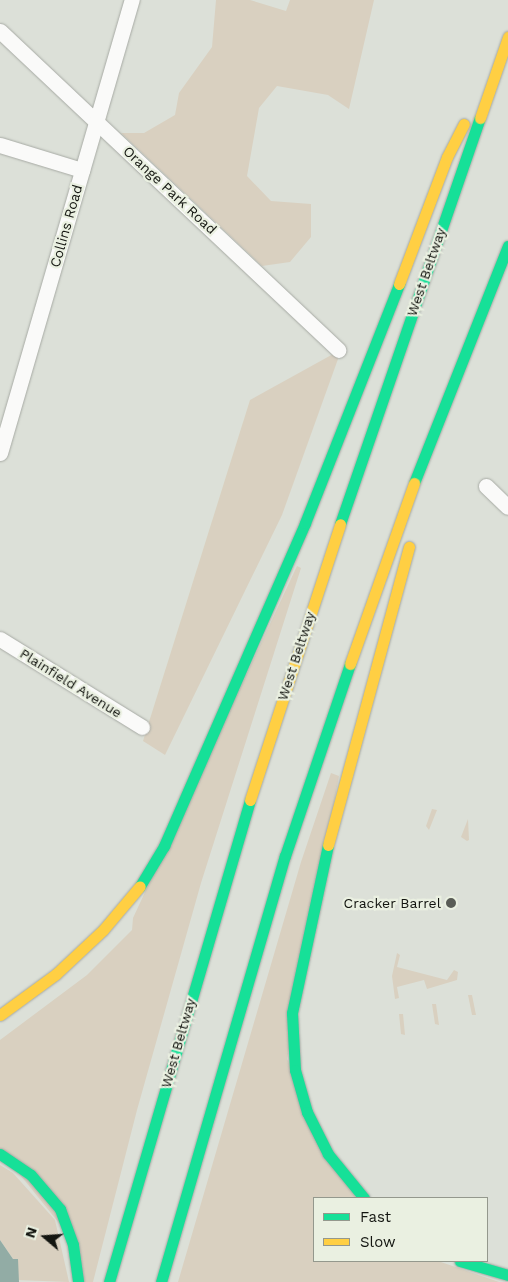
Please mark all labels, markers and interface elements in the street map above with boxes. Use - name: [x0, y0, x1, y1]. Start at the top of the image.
- street label: Orange Park Road: [120, 142, 220, 238]
- street label: Collins Road: [46, 183, 86, 269]
- street label: West Beltway: [403, 226, 449, 318]
- street label: West Beltway: [274, 609, 318, 703]
- street label: Plainfield Avenue: [17, 645, 125, 721]
- place label: Cracker Barrel: [343, 895, 441, 911]
- marker: Cracker Barrel: [445, 897, 457, 909]
- street label: West Beltway: [157, 996, 199, 1090]
- legend: [313, 1197, 488, 1262]
- text: Fast: [360, 1208, 391, 1226]
- north arrow: [20, 1212, 70, 1262]
- text: N: [22, 1225, 40, 1240]
- text: Slow: [360, 1233, 396, 1251]

